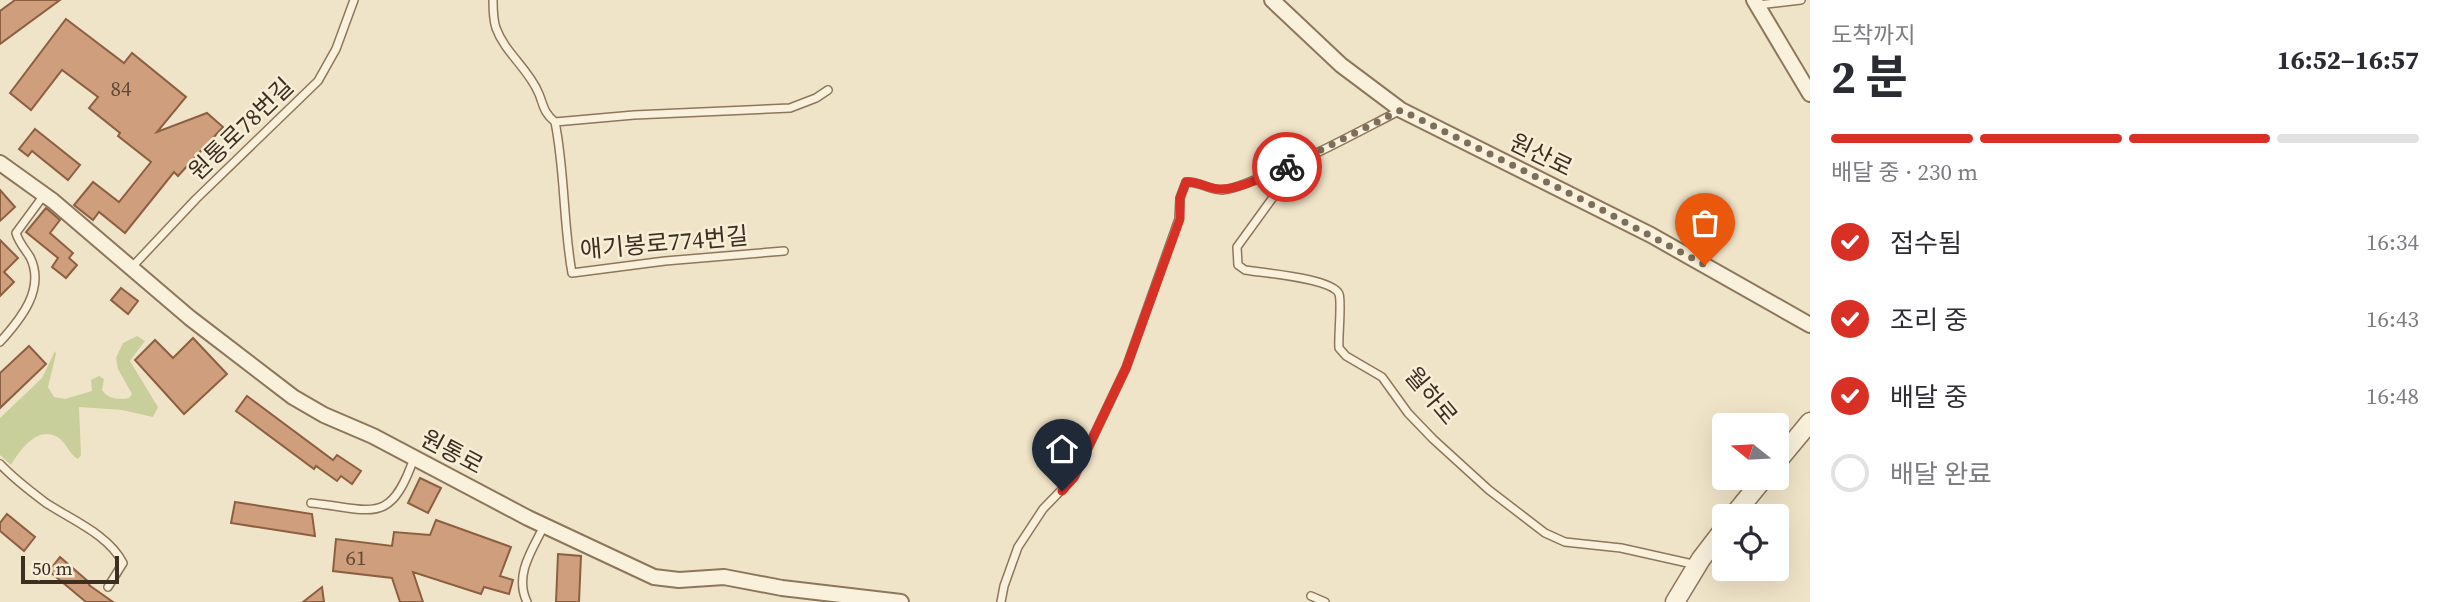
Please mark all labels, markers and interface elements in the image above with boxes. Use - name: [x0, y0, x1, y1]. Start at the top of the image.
- text: 도착까지: [1831, 19, 1916, 51]
- text: 16:52–16:57: [2277, 42, 2419, 78]
- text: 2 분: [1831, 45, 1908, 108]
- street label: 원통로78번길: [181, 70, 300, 187]
- house number: 84: [111, 74, 132, 103]
- street label: 원산로: [1504, 125, 1578, 184]
- courier: [1252, 132, 1322, 202]
- icon: bike: [1268, 148, 1306, 186]
- text: 배달 중 · 230 m: [1831, 156, 1978, 188]
- pin: [1675, 193, 1735, 265]
- icon: bag: [1686, 204, 1724, 242]
- street label: 애기봉로774번길: [579, 219, 749, 266]
- icon: check: [1831, 223, 1869, 261]
- text: 접수됨: [1890, 225, 1962, 261]
- text: 16:34: [2366, 226, 2419, 258]
- icon: check: [1831, 300, 1869, 338]
- text: 조리 중: [1890, 302, 1968, 338]
- text: 16:43: [2366, 303, 2419, 335]
- street label: 월하로: [1397, 360, 1465, 432]
- icon: check: [1831, 377, 1869, 415]
- text: 배달 중: [1890, 379, 1968, 415]
- text: 16:48: [2366, 380, 2419, 412]
- north arrow: [1712, 413, 1788, 490]
- map controls: [1712, 413, 1789, 581]
- pin: [1032, 419, 1092, 491]
- street label: 원통로: [415, 421, 489, 482]
- icon: home: [1043, 430, 1081, 468]
- text: 배달 완료: [1890, 456, 1992, 492]
- button: locate: [1712, 504, 1789, 581]
- house number: 61: [346, 543, 367, 572]
- scale bar: [21, 553, 119, 585]
- text: 50 m: [32, 555, 73, 581]

